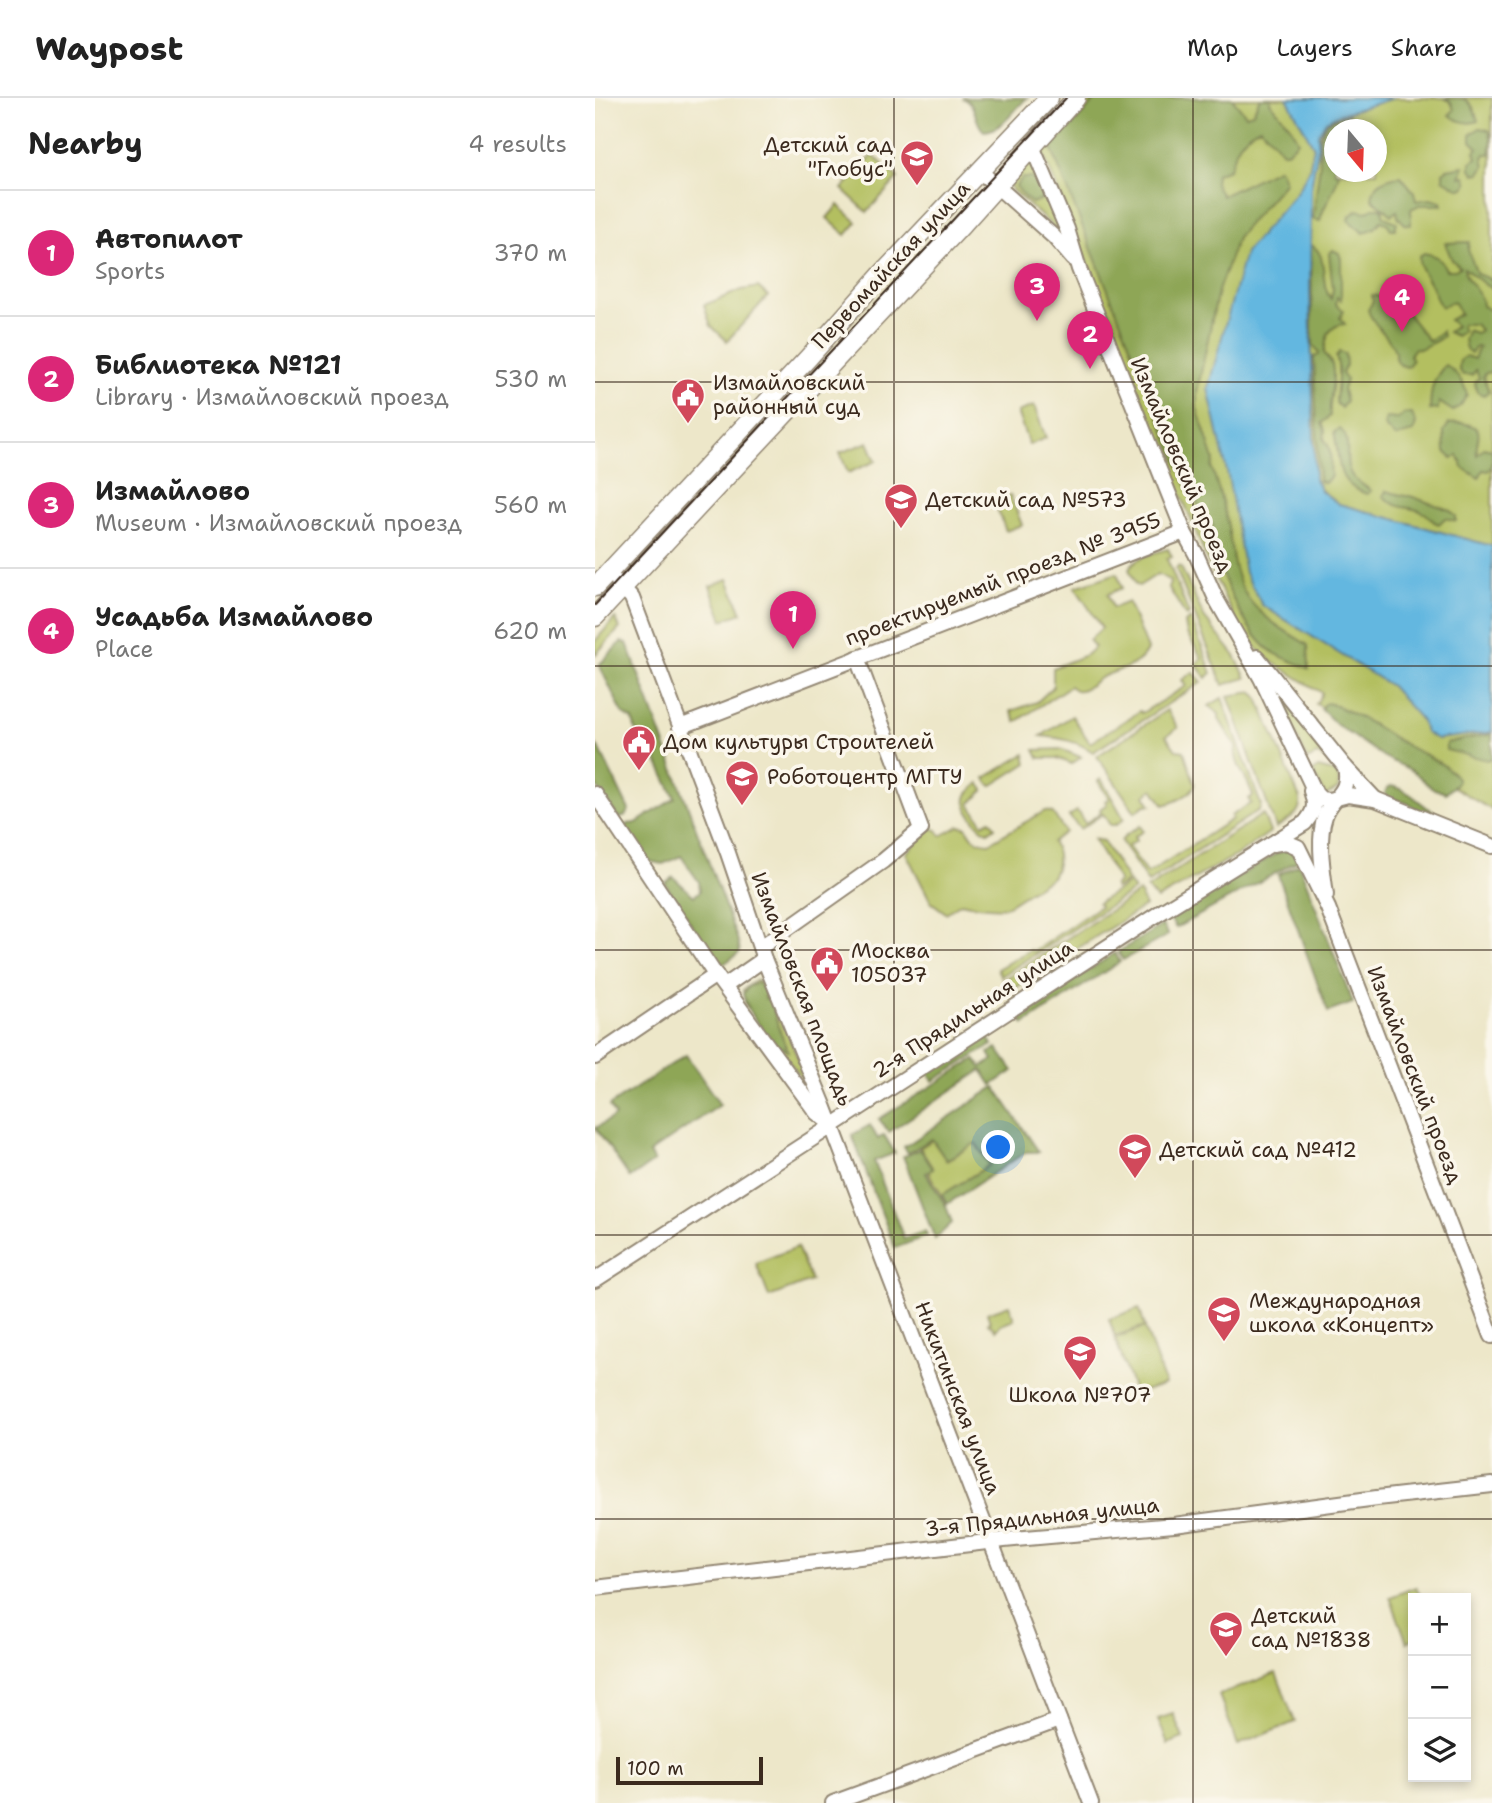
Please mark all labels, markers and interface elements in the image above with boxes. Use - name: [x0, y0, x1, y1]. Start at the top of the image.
- text: Waypost: [35, 26, 183, 71]
- text: Map: [1187, 32, 1238, 64]
- text: Layers: [1276, 32, 1353, 64]
- text: Share: [1391, 32, 1457, 64]
- north arrow: [1324, 119, 1387, 182]
- text: Nearby: [28, 123, 143, 164]
- text: 4 results: [468, 129, 567, 159]
- place label: Детский сад "Глобус": [764, 131, 893, 183]
- school or university icon: Детский сад "Глобус": [898, 138, 936, 187]
- street label: Первомайская улица: [806, 175, 976, 355]
- text: Автопилот: [95, 221, 243, 256]
- text: 1: [46, 238, 56, 268]
- text: 370 m: [494, 238, 567, 268]
- text: Sports: [95, 256, 166, 286]
- pin: 3: [1014, 263, 1060, 321]
- pin: 4: [1379, 274, 1425, 332]
- pin: 2: [1067, 311, 1113, 369]
- text: Библиотека №121: [95, 347, 341, 382]
- street label: Измайловский проезд: [1124, 353, 1240, 577]
- text: 2: [43, 364, 59, 394]
- text: 530 m: [495, 364, 567, 394]
- place label: Измайловский районный суд: [713, 369, 865, 421]
- public building icon: Измайловский районный суд: [669, 376, 707, 425]
- text: Library · Измайловский проезд: [95, 382, 449, 412]
- text: Измайлово: [95, 473, 250, 508]
- school or university icon: Детский сад №573: [882, 481, 920, 530]
- place label: Детский сад №573: [925, 486, 1127, 514]
- text: 3: [43, 490, 59, 520]
- text: 560 m: [494, 490, 567, 520]
- street label: проектируемый проезд № 3955: [841, 506, 1165, 652]
- text: Museum · Измайловский проезд: [95, 508, 462, 538]
- pin: 1: [770, 591, 816, 649]
- text: Усадьба Измайлово: [95, 599, 373, 634]
- text: 4: [43, 616, 59, 646]
- text: 620 m: [493, 616, 567, 646]
- text: Place: [95, 634, 154, 664]
- public building icon: Дом культуры Строителей: [620, 723, 658, 772]
- place label: Дом культуры Строителей: [663, 728, 934, 756]
- school or university icon: Роботоцентр МГТУ: [723, 758, 761, 807]
- place label: Роботоцентр МГТУ: [767, 763, 963, 791]
- street label: Измайловская площадь: [744, 868, 860, 1110]
- street label: 2-я Прядильная улица: [867, 933, 1079, 1085]
- place label: Москва 105037: [851, 937, 929, 989]
- public building icon: Москва 105037: [808, 944, 846, 993]
- street label: Измайловский проезд: [1360, 962, 1470, 1188]
- your location: [981, 1130, 1015, 1164]
- school or university icon: Детский сад №412: [1116, 1131, 1154, 1180]
- place label: Детский сад №412: [1159, 1136, 1357, 1164]
- place label: Международная школа «Концепт»: [1249, 1287, 1434, 1339]
- school or university icon: Международная школа «Концепт»: [1205, 1294, 1243, 1343]
- street label: Никитинская улица: [908, 1297, 1008, 1499]
- school or university icon: Школа №707: [1061, 1333, 1099, 1382]
- place label: Школа №707: [1008, 1381, 1152, 1409]
- street label: 3-я Прядильная улица: [923, 1491, 1161, 1543]
- map controls: [1408, 1593, 1471, 1782]
- button: +: [1408, 1593, 1471, 1656]
- place label: Детский сад №1838: [1251, 1602, 1371, 1654]
- school or university icon: Детский сад №1838: [1207, 1609, 1245, 1658]
- button: −: [1408, 1656, 1471, 1719]
- button: layers: [1408, 1719, 1471, 1782]
- scale bar: [616, 1754, 763, 1786]
- text: 100 m: [627, 1756, 684, 1781]

